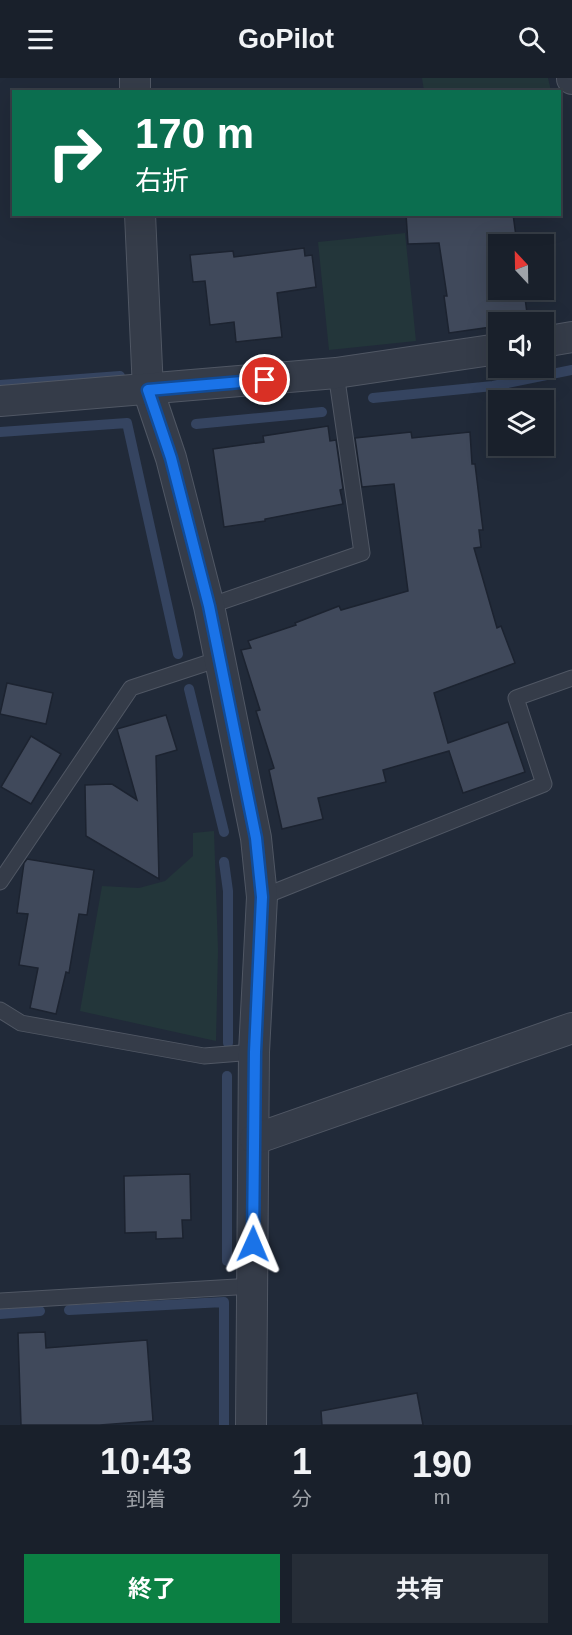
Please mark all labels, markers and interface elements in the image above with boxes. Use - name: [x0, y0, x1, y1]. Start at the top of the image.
- icon: menu: [24, 23, 57, 56]
- icon: search: [515, 23, 548, 56]
- text: GoPilot: [238, 24, 334, 54]
- text: 170 m: [135, 110, 254, 157]
- icon: right: [36, 114, 114, 192]
- text: 右折: [135, 166, 189, 196]
- north arrow: [488, 234, 554, 300]
- map controls: [488, 234, 554, 456]
- button: sound: [488, 312, 554, 378]
- pin: [239, 354, 290, 405]
- icon: arrive: [248, 363, 281, 396]
- button: layers: [488, 390, 554, 456]
- position arrow: [221, 1212, 285, 1276]
- text: 10:43: [100, 1441, 192, 1482]
- text: 1: [292, 1441, 312, 1482]
- text: 190: [412, 1444, 472, 1485]
- text: m: [434, 1486, 450, 1508]
- text: 到着: [126, 1488, 166, 1510]
- text: 分: [292, 1488, 312, 1510]
- button: 終了: [24, 1554, 280, 1623]
- button: 共有: [292, 1554, 548, 1623]

